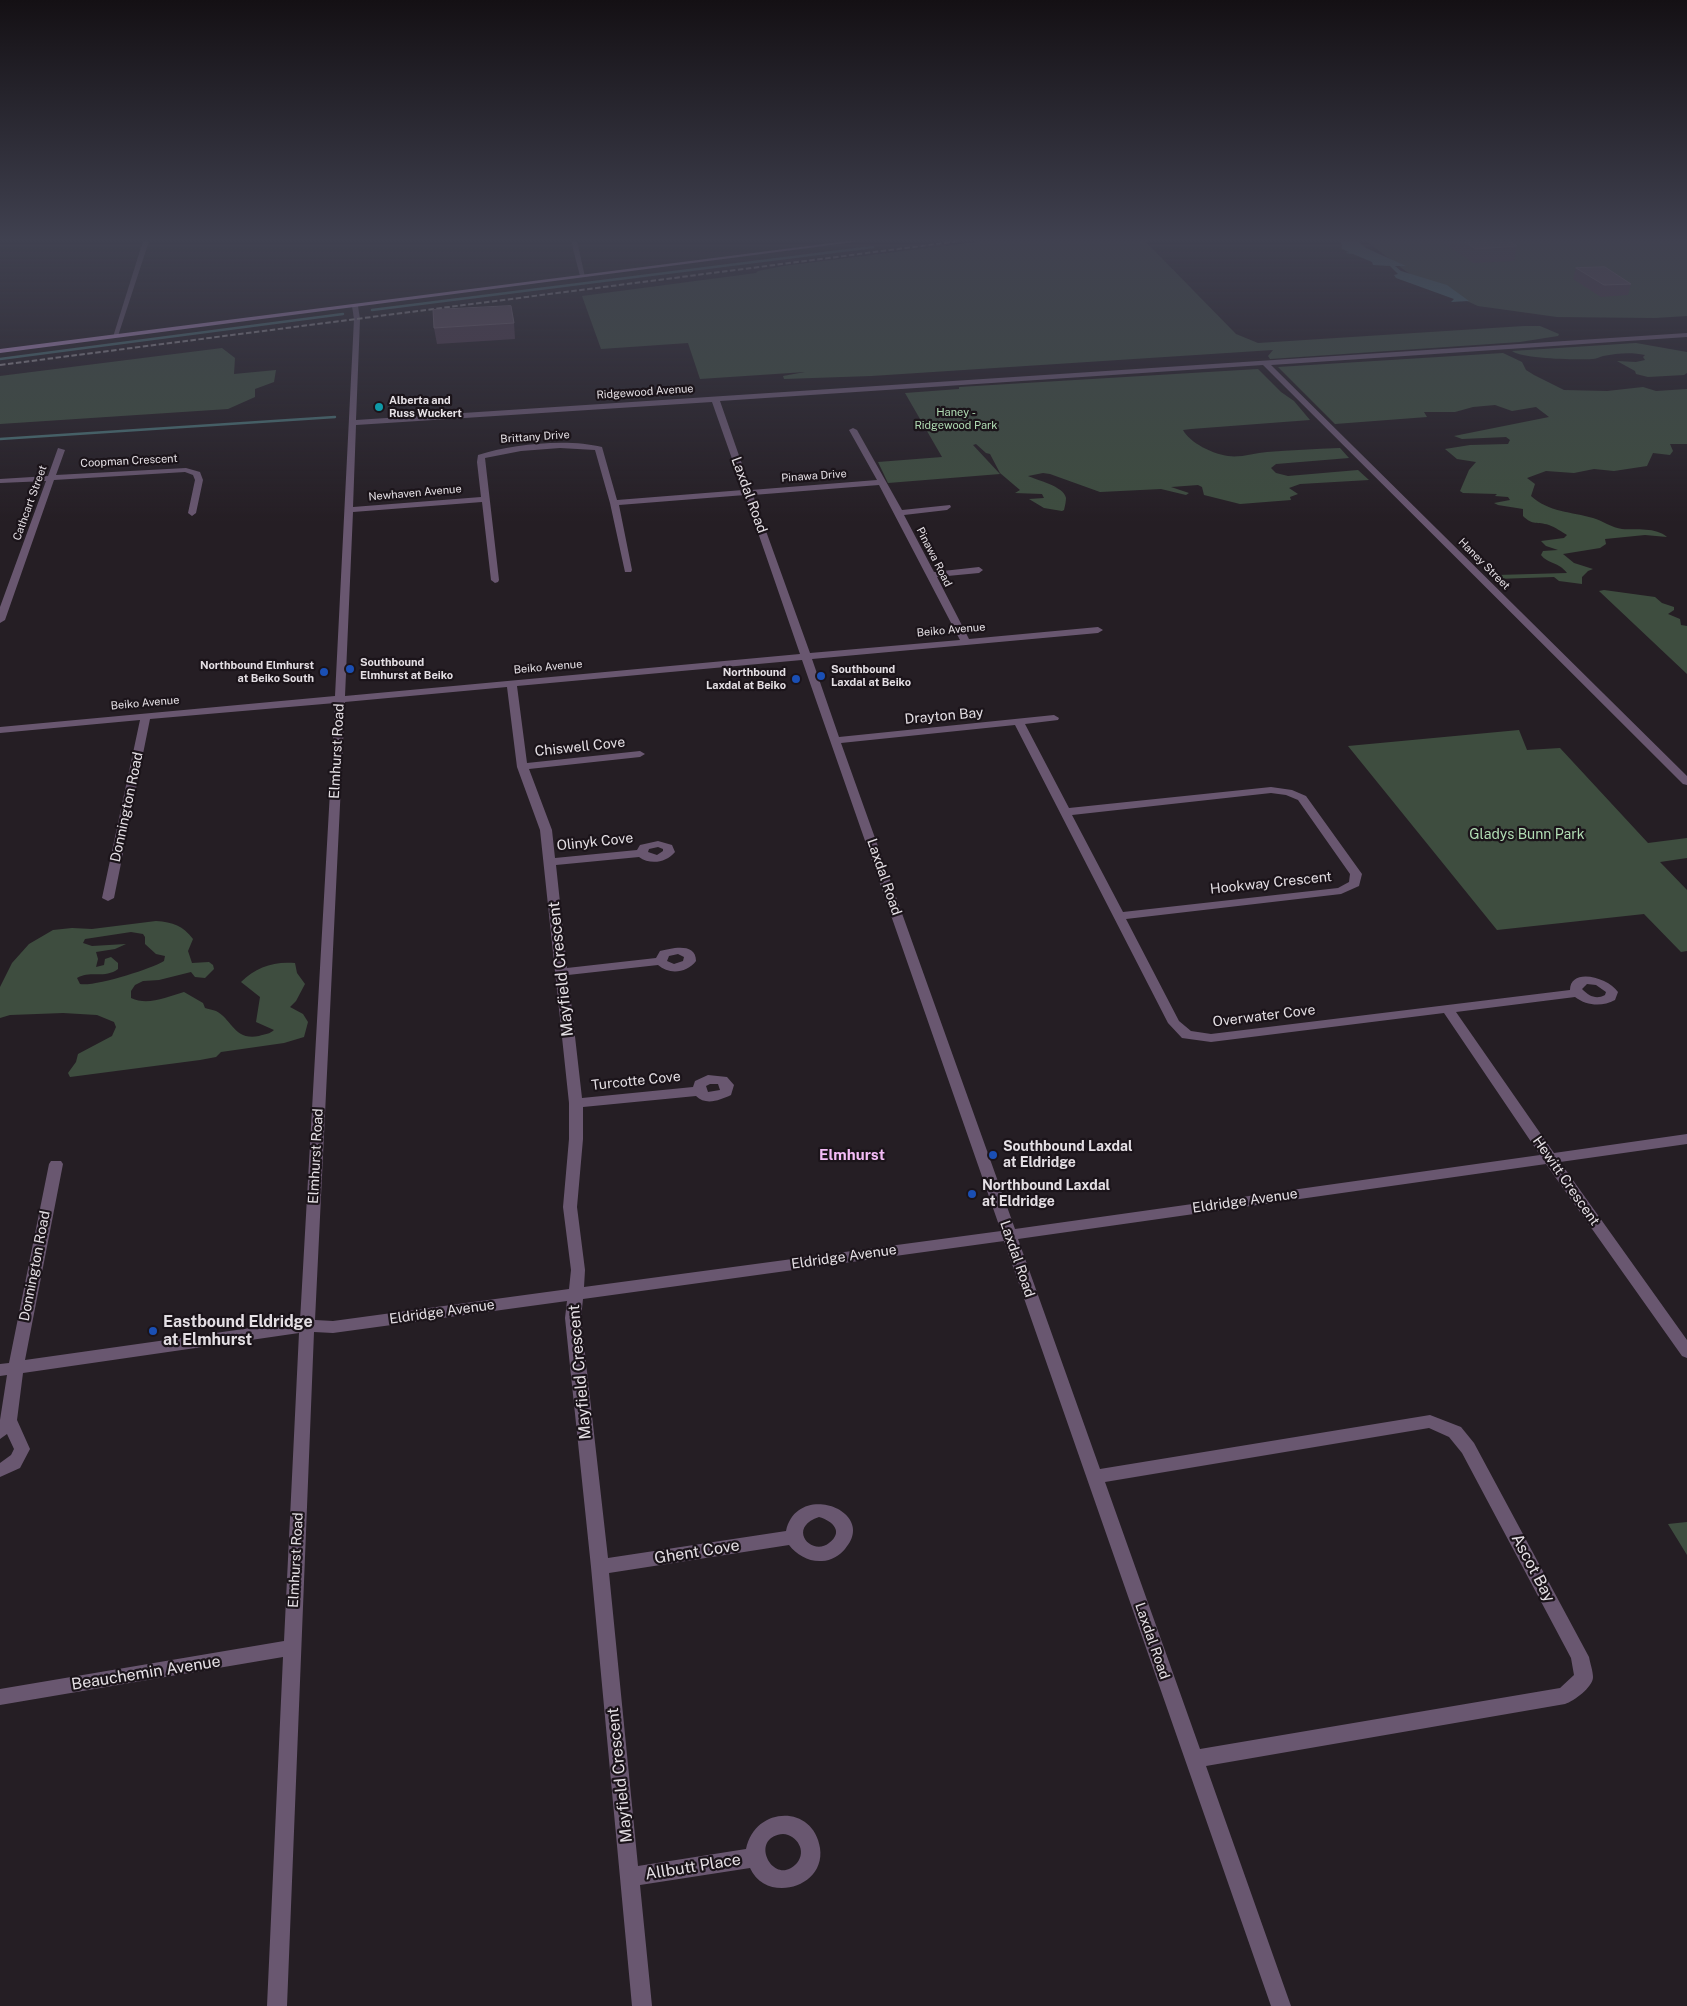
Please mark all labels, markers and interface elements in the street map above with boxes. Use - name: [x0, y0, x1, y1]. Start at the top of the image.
- street label: Ridgewood Avenue: [596, 382, 694, 402]
- place label: Alberta and Russ Wuckert: [389, 394, 462, 420]
- marker: Alberta and Russ Wuckert: [373, 401, 385, 413]
- park label: Haney - Ridgewood Park: [914, 406, 998, 432]
- street label: Brittany Drive: [500, 428, 570, 446]
- street label: Coopman Crescent: [80, 452, 178, 470]
- street label: Laxdal Road: [727, 455, 771, 535]
- street label: Cathcart Street: [10, 464, 50, 542]
- street label: Pinawa Drive: [781, 467, 847, 485]
- street label: Newhaven Avenue: [368, 482, 462, 504]
- street label: Pinawa Road: [913, 525, 955, 589]
- street label: Haney Street: [1455, 535, 1513, 593]
- street label: Beiko Avenue: [916, 620, 986, 640]
- place label: Southbound Elmhurst at Beiko: [360, 656, 453, 682]
- street label: Beiko Avenue: [513, 657, 583, 677]
- place label: Northbound Elmhurst at Beiko South: [200, 659, 314, 685]
- marker: Southbound Elmhurst at Beiko: [344, 663, 356, 675]
- place label: Southbound Laxdal at Beiko: [831, 663, 911, 689]
- marker: Northbound Elmhurst at Beiko South: [318, 666, 330, 678]
- place label: Northbound Laxdal at Beiko: [706, 666, 786, 692]
- marker: Southbound Laxdal at Beiko: [815, 670, 827, 682]
- marker: Northbound Laxdal at Beiko: [790, 673, 802, 685]
- street label: Beiko Avenue: [110, 693, 180, 713]
- street label: Elmhurst Road: [326, 703, 348, 799]
- street label: Drayton Bay: [904, 704, 984, 728]
- street label: Chiswell Cove: [534, 734, 626, 760]
- street label: Donnington Road: [107, 750, 147, 864]
- park label: Gladys Bunn Park: [1469, 827, 1585, 843]
- street label: Olinyk Cove: [556, 830, 634, 854]
- street label: Laxdal Road: [863, 836, 905, 918]
- street label: Hookway Crescent: [1209, 868, 1333, 898]
- street label: Mayfield Crescent: [544, 901, 578, 1037]
- street label: Overwater Cove: [1212, 1001, 1316, 1031]
- street label: Turcotte Cove: [590, 1068, 682, 1094]
- street label: Elmhurst Road: [305, 1108, 327, 1204]
- street label: Hewitt Crescent: [1529, 1133, 1603, 1229]
- place label: Southbound Laxdal at Eldridge: [1003, 1139, 1133, 1172]
- district label: Elmhurst: [819, 1146, 885, 1164]
- marker: Southbound Laxdal at Eldridge: [987, 1149, 999, 1161]
- place label: Northbound Laxdal at Eldridge: [982, 1178, 1110, 1210]
- street label: Eldridge Avenue: [1191, 1185, 1299, 1217]
- marker: Northbound Laxdal at Eldridge: [966, 1188, 978, 1200]
- street label: Donnington Road: [16, 1209, 54, 1323]
- street label: Laxdal Road: [996, 1218, 1038, 1300]
- street label: Eldridge Avenue: [790, 1241, 898, 1273]
- street label: Eldridge Avenue: [388, 1296, 496, 1328]
- street label: Mayfield Crescent: [565, 1304, 595, 1440]
- place label: Eastbound Eldridge at Elmhurst: [163, 1312, 313, 1350]
- marker: Eastbound Eldridge at Elmhurst: [147, 1325, 159, 1337]
- street label: Elmhurst Road: [285, 1512, 307, 1608]
- street label: Ascot Bay: [1507, 1531, 1559, 1605]
- street label: Ghent Cove: [653, 1536, 741, 1568]
- street label: Laxdal Road: [1131, 1600, 1173, 1682]
- street label: Beauchemin Avenue: [70, 1652, 222, 1694]
- street label: Mayfield Crescent: [603, 1707, 637, 1843]
- street label: Allbutt Place: [644, 1850, 742, 1884]

